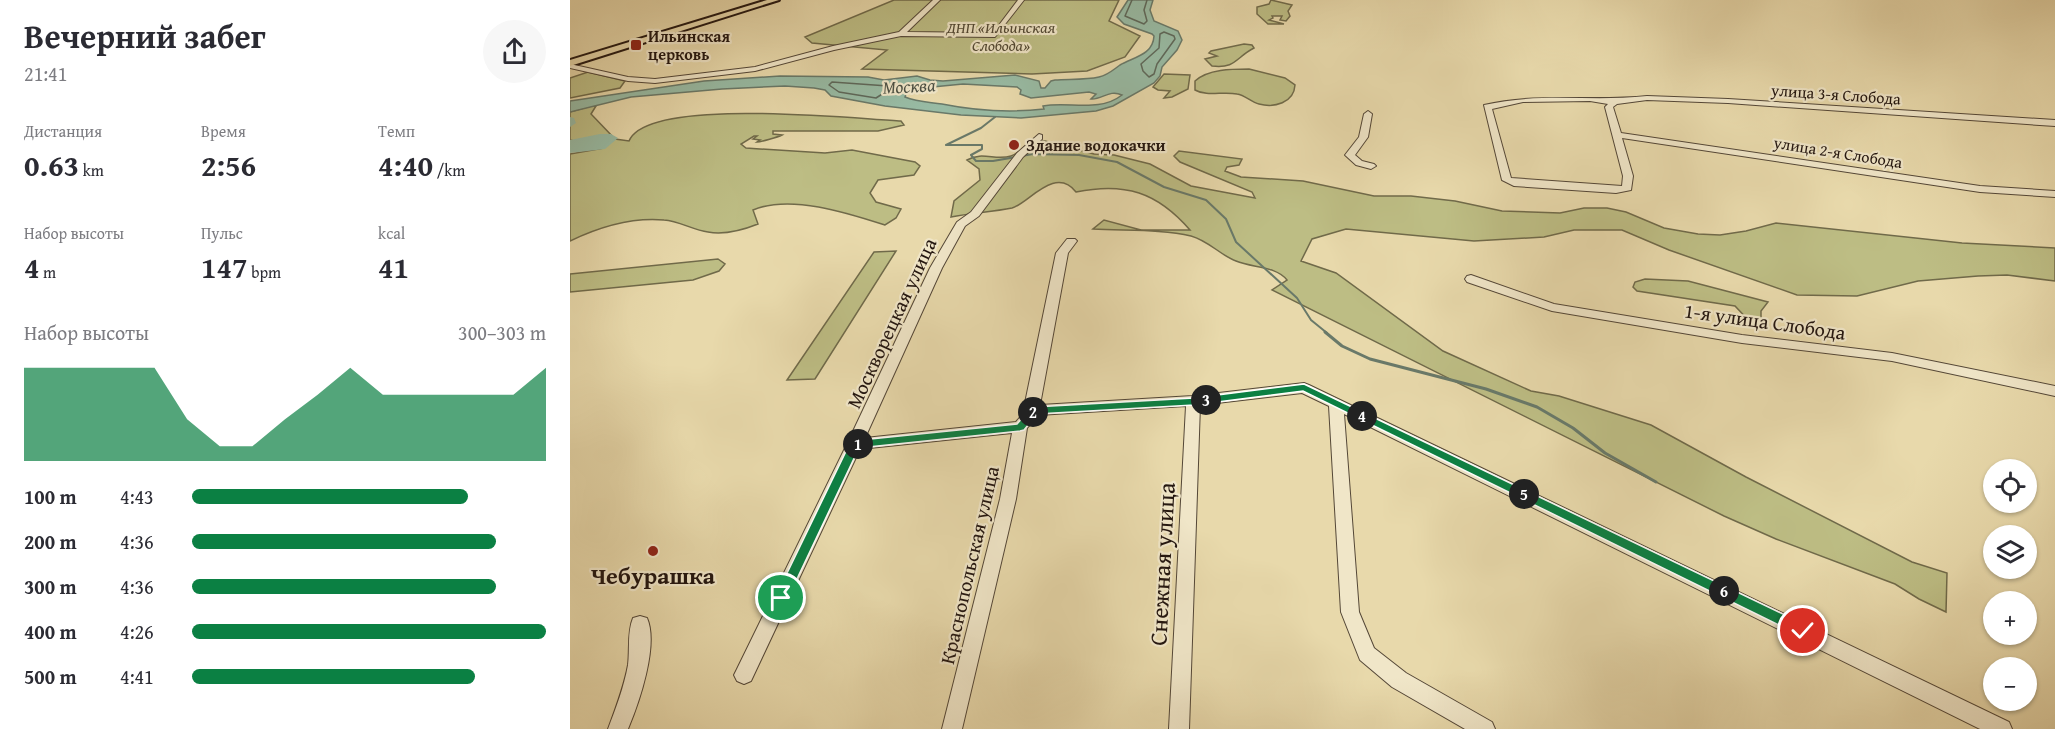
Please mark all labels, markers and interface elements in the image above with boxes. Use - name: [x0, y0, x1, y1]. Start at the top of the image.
- text: Вечерний забег: [24, 12, 266, 60]
- park label: ДНП «Ильинская Слобода»: [946, 15, 1056, 57]
- button: share: [483, 20, 546, 83]
- place label: Ильинская церковь: [648, 24, 730, 66]
- marker: Ильинская церковь: [629, 38, 643, 52]
- text: 21:41: [24, 59, 67, 88]
- water label: Москва: [882, 71, 937, 101]
- street label: улица 3-я Слобода: [1769, 77, 1902, 111]
- text: Дистанция: [24, 119, 102, 143]
- text: Время: [201, 119, 246, 143]
- text: Темп: [378, 119, 415, 143]
- street label: улица 2-я Слобода: [1771, 130, 1904, 174]
- place label: Здание водокачки: [1026, 133, 1166, 157]
- marker: Здание водокачки: [1007, 138, 1021, 152]
- text: 0.63: [24, 143, 79, 187]
- text: 2:56: [201, 143, 256, 187]
- text: 4:40: [378, 143, 433, 187]
- text: km: [79, 158, 104, 182]
- text: /km: [433, 158, 465, 182]
- text: Набор высоты: [24, 221, 124, 245]
- text: Пульс: [201, 221, 243, 245]
- text: kcal: [378, 221, 405, 245]
- street label: Москворецкая улица: [839, 232, 943, 413]
- text: 4: [24, 245, 40, 289]
- text: 147: [201, 245, 248, 289]
- text: 41: [378, 245, 409, 289]
- text: m: [40, 260, 56, 284]
- text: bpm: [248, 260, 281, 284]
- street label: 1-я улица Слобода: [1683, 295, 1848, 347]
- text: Набор высоты: [24, 318, 149, 347]
- text: 300–303 m: [458, 318, 546, 347]
- pin: 3: [1191, 385, 1221, 415]
- text: 3: [1202, 388, 1210, 412]
- pin: 2: [1018, 397, 1048, 427]
- text: 2: [1029, 400, 1037, 424]
- pin: 4: [1347, 401, 1377, 431]
- text: 4: [1358, 404, 1366, 428]
- pin: 1: [843, 429, 873, 459]
- text: 1: [854, 432, 862, 456]
- map controls: [1983, 459, 2037, 711]
- button: locate: [1983, 459, 2037, 513]
- street label: Краснопольская улица: [932, 463, 1006, 667]
- pin: 5: [1509, 479, 1539, 509]
- street label: Снежная улица: [1140, 481, 1184, 646]
- text: 100 m: [24, 482, 77, 511]
- text: 4:43: [120, 482, 154, 511]
- text: 5: [1520, 482, 1528, 506]
- button: layers: [1983, 525, 2037, 579]
- text: 200 m: [24, 527, 77, 556]
- text: 4:36: [120, 527, 154, 556]
- marker: Чебурашка: [646, 544, 660, 558]
- place label: Чебурашка: [591, 558, 716, 593]
- text: 300 m: [24, 572, 77, 601]
- text: 4:36: [120, 572, 154, 601]
- pin: [755, 572, 806, 623]
- pin: 6: [1709, 576, 1739, 606]
- text: 6: [1720, 579, 1728, 603]
- icon: arrive: [764, 581, 797, 614]
- button: +: [1983, 591, 2037, 645]
- pin: [1777, 605, 1828, 656]
- icon: check: [1786, 614, 1819, 647]
- text: 400 m: [24, 617, 77, 646]
- text: 4:26: [120, 617, 154, 646]
- button: −: [1983, 657, 2037, 711]
- text: 500 m: [24, 662, 77, 691]
- text: 4:41: [120, 662, 154, 691]

